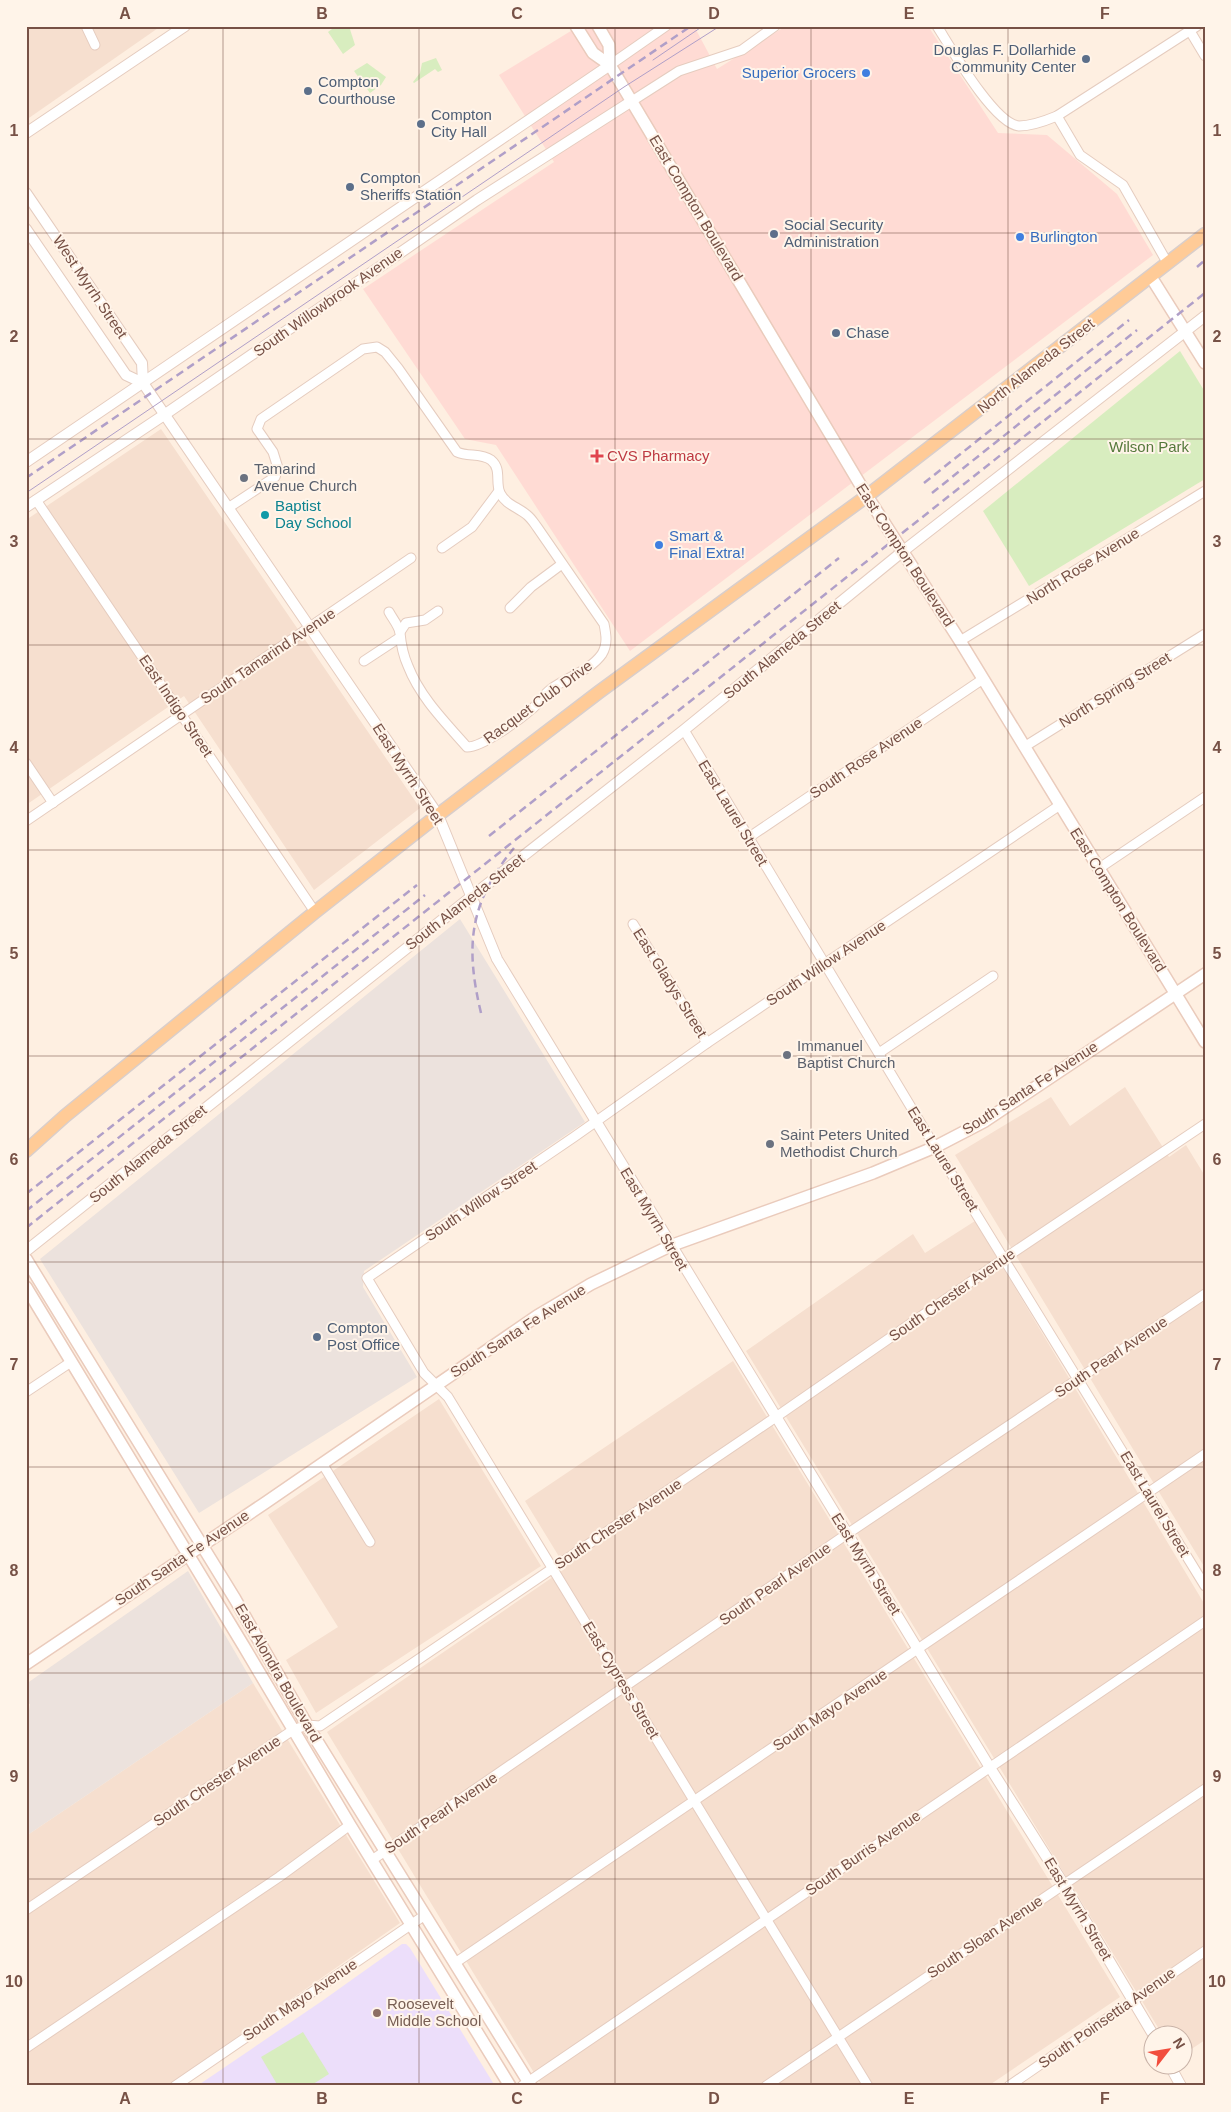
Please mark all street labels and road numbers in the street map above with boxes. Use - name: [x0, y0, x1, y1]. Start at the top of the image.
- street label: East Compton Boulevard: [646, 132, 747, 284]
- street label: West Myrrh Street: [50, 232, 132, 342]
- street label: South Willowbrook Avenue: [250, 244, 406, 360]
- street label: North Alameda Street: [974, 314, 1098, 416]
- street label: East Compton Boulevard: [853, 480, 958, 629]
- street label: North Rose Avenue: [1023, 524, 1142, 607]
- street label: South Alameda Street: [720, 597, 844, 702]
- street label: South Tamarind Avenue: [197, 604, 338, 707]
- street label: North Spring Street: [1056, 648, 1174, 731]
- street label: East Indigo Street: [136, 652, 217, 761]
- street label: Racquet Club Drive: [480, 656, 595, 747]
- street label: South Rose Avenue: [806, 714, 925, 802]
- street label: East Myrrh Street: [370, 720, 448, 828]
- street label: East Laurel Street: [695, 757, 772, 869]
- street label: East Compton Boulevard: [1067, 825, 1170, 975]
- street label: South Alameda Street: [402, 849, 528, 953]
- street label: South Willow Avenue: [763, 916, 889, 1009]
- street label: East Gladys Street: [630, 925, 711, 1041]
- street label: South Santa Fe Avenue: [959, 1037, 1101, 1138]
- street label: South Alameda Street: [86, 1101, 210, 1206]
- street label: East Laurel Street: [904, 1103, 983, 1215]
- street label: South Willow Street: [422, 1156, 540, 1244]
- street label: East Myrrh Street: [617, 1164, 692, 1274]
- street label: South Chester Avenue: [885, 1245, 1018, 1345]
- street label: South Santa Fe Avenue: [447, 1280, 589, 1381]
- street label: South Pearl Avenue: [1051, 1313, 1170, 1401]
- street label: East Laurel Street: [1117, 1448, 1194, 1560]
- street label: South Chester Avenue: [551, 1475, 685, 1573]
- street label: South Santa Fe Avenue: [111, 1506, 252, 1609]
- street label: East Myrrh Street: [828, 1510, 905, 1618]
- street label: South Pearl Avenue: [716, 1539, 834, 1629]
- street label: East Alondra Boulevard: [232, 1601, 325, 1745]
- street label: East Cypress Street: [580, 1618, 663, 1742]
- street label: South Mayo Avenue: [769, 1665, 890, 1754]
- street label: South Chester Avenue: [150, 1732, 284, 1830]
- street label: South Pearl Avenue: [381, 1769, 500, 1857]
- street label: South Burris Avenue: [802, 1806, 923, 1899]
- street label: East Myrrh Street: [1041, 1854, 1116, 1964]
- street label: South Sloan Avenue: [924, 1892, 1046, 1982]
- street label: South Mayo Avenue: [239, 1955, 360, 2044]
- street label: South Poinsettia Avenue: [1035, 1964, 1178, 2071]

